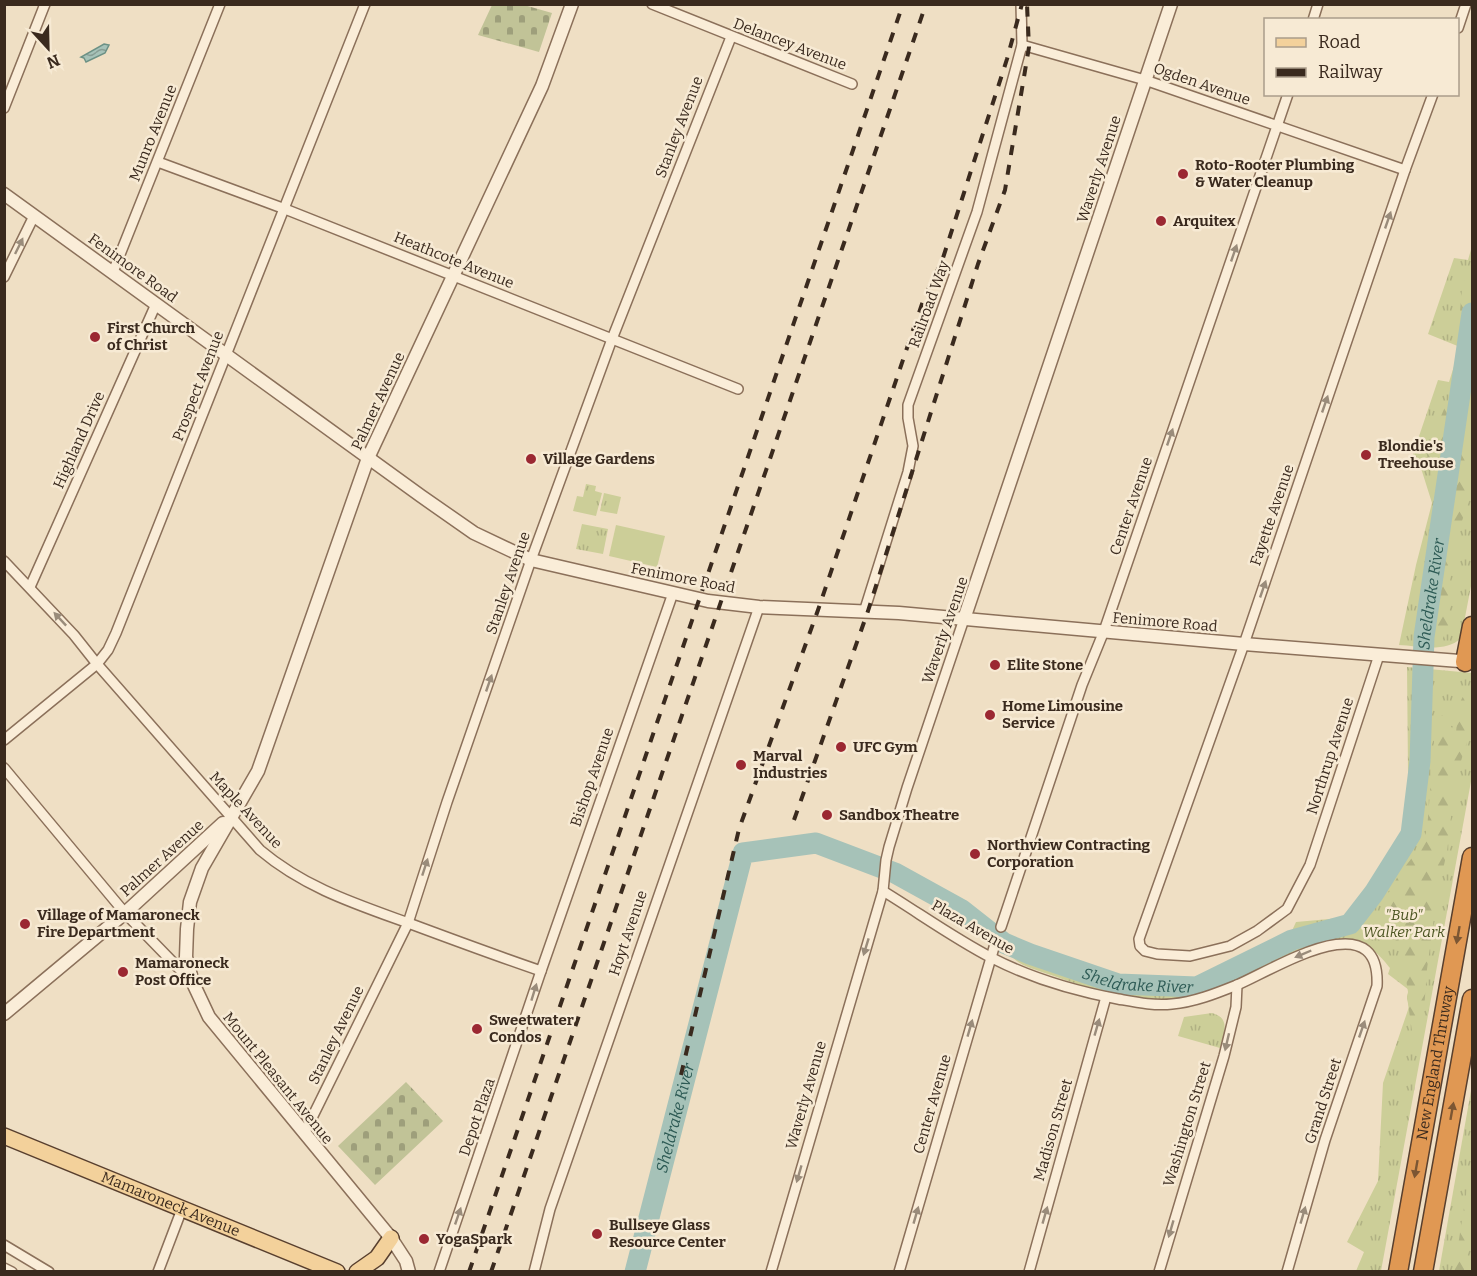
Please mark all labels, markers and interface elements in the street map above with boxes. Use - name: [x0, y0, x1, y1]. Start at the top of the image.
- street label: Delancey Avenue: [731, 14, 849, 74]
- north arrow: [18, 18, 78, 78]
- legend: [1264, 18, 1459, 96]
- text: Road: [1318, 31, 1361, 53]
- text: N: [44, 50, 63, 73]
- street label: Ogden Avenue: [1151, 59, 1253, 109]
- text: Railway: [1318, 61, 1383, 83]
- street label: Stanley Avenue: [651, 74, 707, 180]
- street label: Munro Avenue: [125, 82, 181, 184]
- street label: Waverly Avenue: [1073, 113, 1125, 225]
- place label: Roto-Rooter Plumbing & Water Cleanup: [1195, 156, 1355, 191]
- marker: Roto-Rooter Plumbing & Water Cleanup: [1176, 167, 1190, 181]
- one-way arrow: [1384, 211, 1394, 229]
- place label: Arquitex: [1173, 212, 1236, 230]
- marker: Arquitex: [1154, 214, 1168, 228]
- street label: Heathcote Avenue: [391, 228, 517, 292]
- street label: Fenimore Road: [85, 230, 181, 306]
- one-way arrow: [15, 238, 24, 255]
- one-way arrow: [1229, 244, 1239, 262]
- street label: Railroad Way: [905, 258, 953, 350]
- place label: First Church of Christ: [107, 319, 196, 354]
- street label: Prospect Avenue: [169, 328, 227, 444]
- marker: First Church of Christ: [88, 330, 102, 344]
- street label: Palmer Avenue: [347, 349, 409, 453]
- street label: Highland Drive: [50, 389, 108, 491]
- one-way arrow: [1321, 395, 1331, 413]
- one-way arrow: [1166, 428, 1176, 446]
- place label: Blondie's Treehouse: [1378, 437, 1454, 472]
- marker: Blondie's Treehouse: [1359, 448, 1373, 462]
- place label: Village Gardens: [543, 450, 655, 468]
- marker: Village Gardens: [524, 452, 538, 466]
- street label: Center Avenue: [1106, 454, 1156, 558]
- street label: Fayette Avenue: [1246, 462, 1298, 568]
- street label: Stanley Avenue: [482, 529, 534, 637]
- water label: Sheldrake River: [1414, 536, 1448, 650]
- street label: Fenimore Road: [629, 559, 737, 597]
- street label: Waverly Avenue: [918, 574, 972, 686]
- one-way arrow: [1258, 580, 1268, 598]
- street label: Fenimore Road: [1112, 608, 1218, 636]
- one-way arrow: [53, 613, 67, 627]
- place label: Elite Stone: [1007, 656, 1083, 674]
- marker: Elite Stone: [988, 658, 1002, 672]
- one-way arrow: [484, 674, 494, 692]
- street label: Northrup Avenue: [1303, 695, 1357, 817]
- place label: Home Limousine Service: [1002, 697, 1123, 732]
- marker: Home Limousine Service: [983, 708, 997, 722]
- street label: Bishop Avenue: [567, 725, 617, 829]
- place label: UFC Gym: [853, 738, 918, 756]
- marker: UFC Gym: [834, 740, 848, 754]
- place label: Marval Industries: [753, 747, 827, 782]
- marker: Marval Industries: [734, 758, 748, 772]
- street label: Maple Avenue: [206, 768, 286, 852]
- place label: Sandbox Theatre: [839, 806, 959, 824]
- marker: Sandbox Theatre: [820, 808, 834, 822]
- street label: Palmer Avenue: [117, 816, 207, 900]
- place label: Northview Contracting Corporation: [987, 836, 1151, 871]
- marker: Northview Contracting Corporation: [968, 847, 982, 861]
- one-way arrow: [421, 858, 431, 876]
- street label: Hoyt Avenue: [605, 888, 651, 978]
- street label: Plaza Avenue: [929, 896, 1017, 958]
- place label: Village of Mamaroneck Fire Department: [37, 906, 200, 941]
- park label: "Bub" Walker Park: [1363, 906, 1446, 941]
- marker: Village of Mamaroneck Fire Department: [18, 917, 32, 931]
- one-way arrow: [1454, 926, 1463, 945]
- one-way arrow: [861, 938, 870, 956]
- one-way arrow: [1294, 950, 1312, 960]
- place label: Mamaroneck Post Office: [135, 954, 229, 989]
- water label: Sheldrake River: [1080, 963, 1195, 996]
- marker: Mamaroneck Post Office: [116, 965, 130, 979]
- street label: Stanley Avenue: [304, 983, 368, 1087]
- one-way arrow: [530, 983, 539, 1001]
- street label: New England Thruway: [1413, 985, 1458, 1142]
- street label: Mount Pleasant Avenue: [219, 1008, 337, 1148]
- place label: Sweetwater Condos: [489, 1011, 574, 1046]
- one-way arrow: [1093, 1018, 1103, 1037]
- one-way arrow: [966, 1019, 975, 1037]
- one-way arrow: [1358, 1020, 1368, 1038]
- marker: Sweetwater Condos: [470, 1022, 484, 1036]
- one-way arrow: [1222, 1033, 1232, 1051]
- street label: Waverly Avenue: [782, 1039, 830, 1151]
- street label: Center Avenue: [909, 1052, 955, 1156]
- street label: Grand Street: [1301, 1055, 1346, 1146]
- street label: Washington Street: [1159, 1059, 1215, 1189]
- water label: Sheldrake River: [651, 1060, 698, 1175]
- street label: Depot Plaza: [455, 1076, 499, 1158]
- street label: Madison Street: [1030, 1076, 1076, 1183]
- one-way arrow: [1448, 1101, 1457, 1120]
- one-way arrow: [1412, 1159, 1421, 1178]
- one-way arrow: [794, 1165, 803, 1183]
- street label: Mamaroneck Avenue: [99, 1168, 243, 1240]
- one-way arrow: [912, 1206, 921, 1224]
- one-way arrow: [1040, 1206, 1050, 1224]
- one-way arrow: [1299, 1206, 1309, 1224]
- one-way arrow: [454, 1207, 464, 1225]
- place label: Bullseye Glass Resource Center: [609, 1216, 726, 1251]
- one-way arrow: [1166, 1220, 1175, 1238]
- marker: Bullseye Glass Resource Center: [590, 1227, 604, 1241]
- place label: YogaSpark: [436, 1230, 512, 1248]
- marker: YogaSpark: [417, 1232, 431, 1246]

